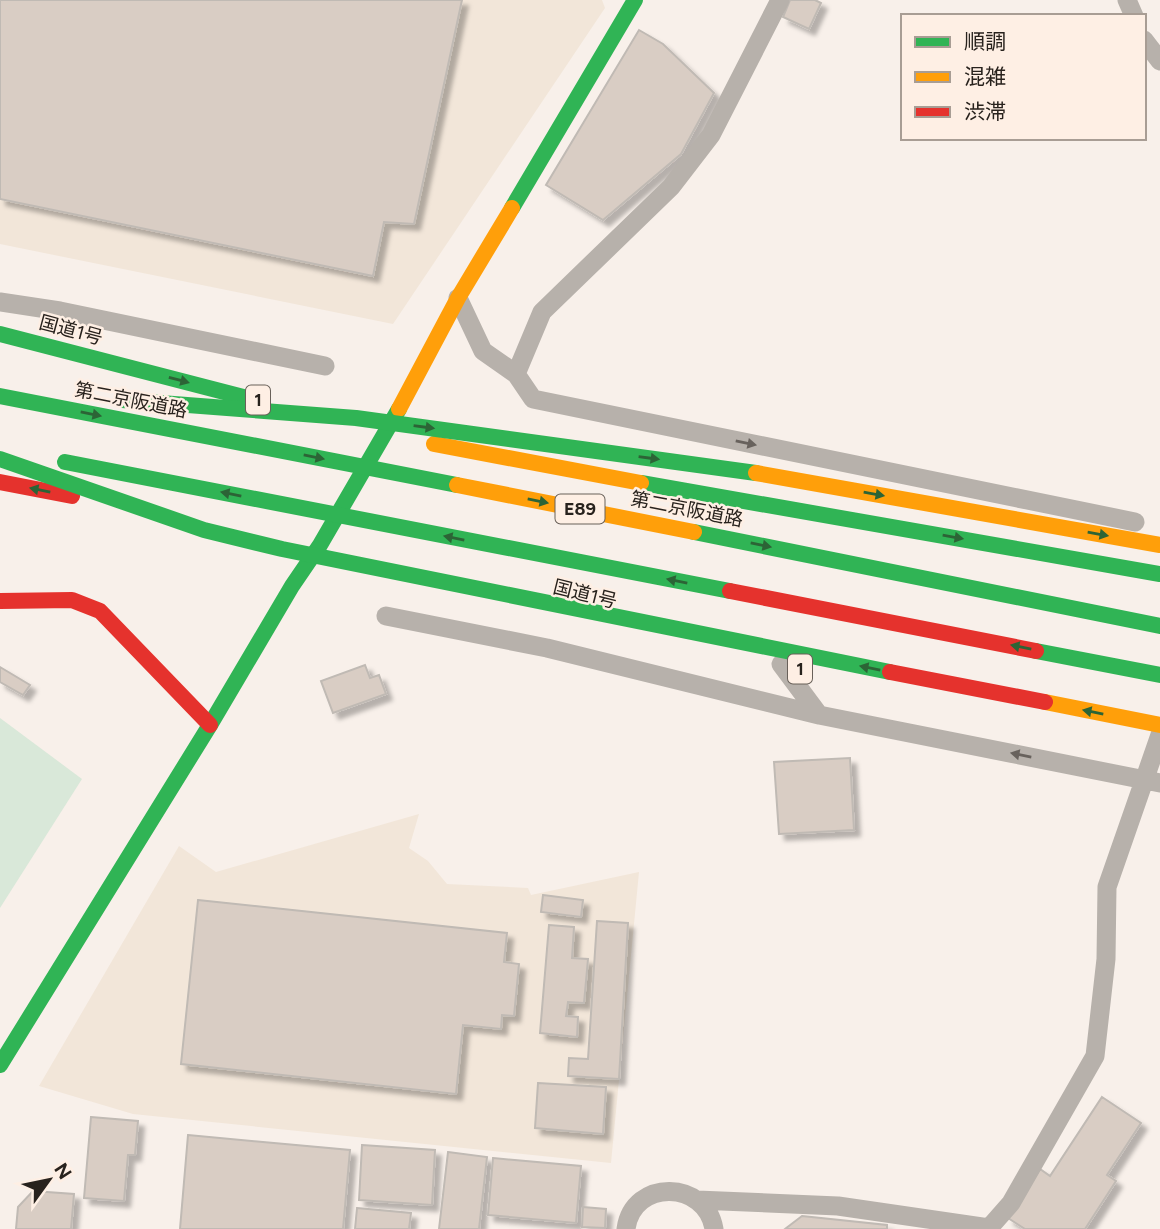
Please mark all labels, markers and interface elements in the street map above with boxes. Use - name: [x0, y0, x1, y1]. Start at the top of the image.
- legend: [901, 14, 1146, 140]
- text: 順調: [964, 29, 1006, 54]
- text: 混雑: [964, 64, 1006, 89]
- text: 渋滞: [964, 99, 1006, 124]
- street label: 国道1号: [37, 310, 105, 350]
- one-way arrow: [168, 375, 190, 386]
- street label: 第二京阪道路: [73, 378, 189, 422]
- road number: 1: [246, 386, 270, 414]
- one-way arrow: [80, 409, 102, 420]
- one-way arrow: [413, 422, 435, 433]
- one-way arrow: [735, 438, 757, 449]
- one-way arrow: [303, 452, 325, 463]
- one-way arrow: [638, 453, 660, 464]
- one-way arrow: [29, 484, 51, 495]
- street label: 第二京阪道路: [629, 487, 745, 531]
- one-way arrow: [220, 488, 242, 499]
- one-way arrow: [863, 489, 885, 500]
- road number: E89: [556, 494, 604, 524]
- one-way arrow: [527, 495, 549, 506]
- one-way arrow: [1087, 528, 1109, 539]
- one-way arrow: [443, 532, 465, 543]
- one-way arrow: [942, 532, 964, 543]
- one-way arrow: [750, 540, 772, 551]
- street label: 国道1号: [551, 575, 619, 613]
- one-way arrow: [666, 575, 688, 586]
- one-way arrow: [1010, 642, 1032, 653]
- road number: 1: [788, 654, 812, 684]
- one-way arrow: [859, 663, 881, 674]
- one-way arrow: [1082, 706, 1104, 717]
- one-way arrow: [1010, 749, 1032, 760]
- north arrow: [14, 1145, 84, 1215]
- text: N: [49, 1159, 76, 1183]

